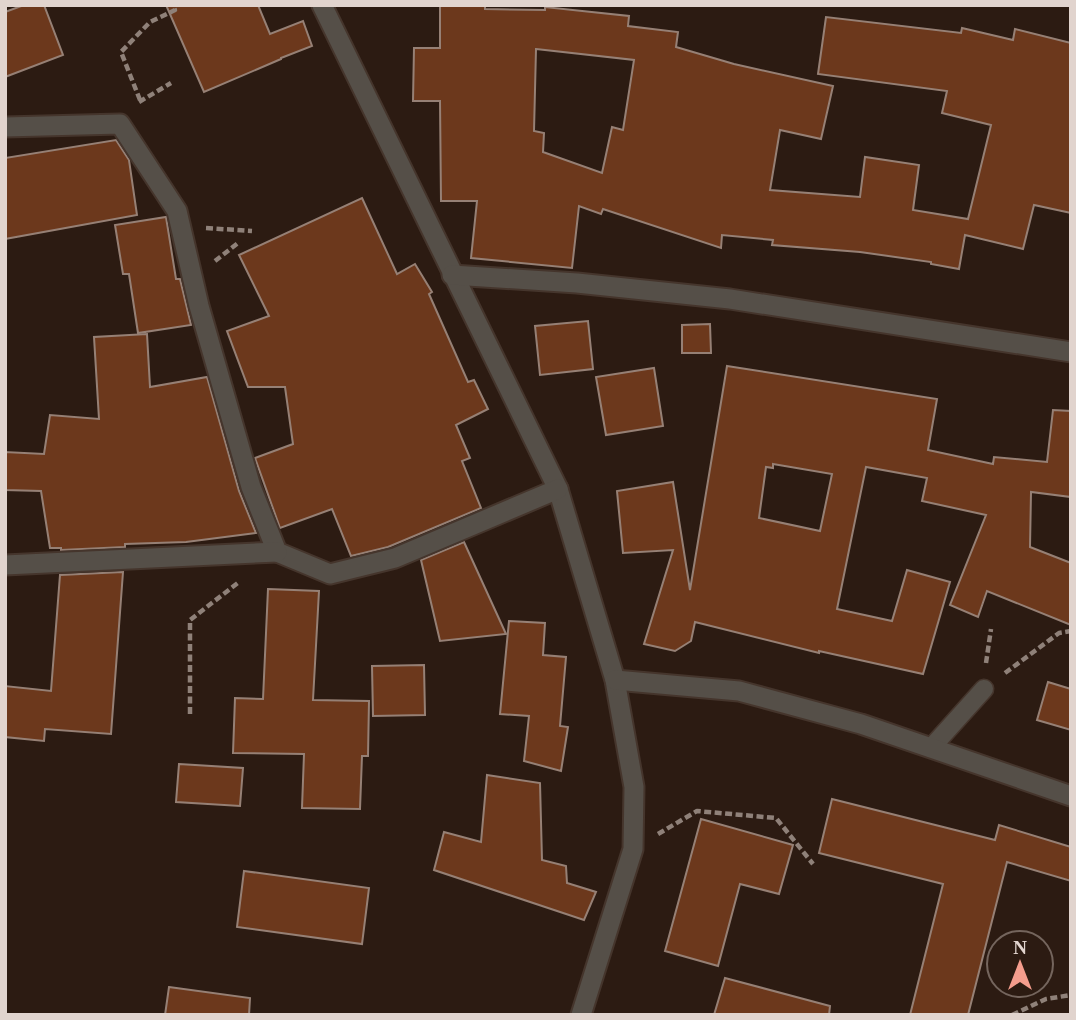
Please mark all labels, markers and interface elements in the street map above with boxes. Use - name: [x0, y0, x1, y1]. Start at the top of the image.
- north arrow: [985, 929, 1055, 999]
- text: N: [1013, 937, 1027, 958]

